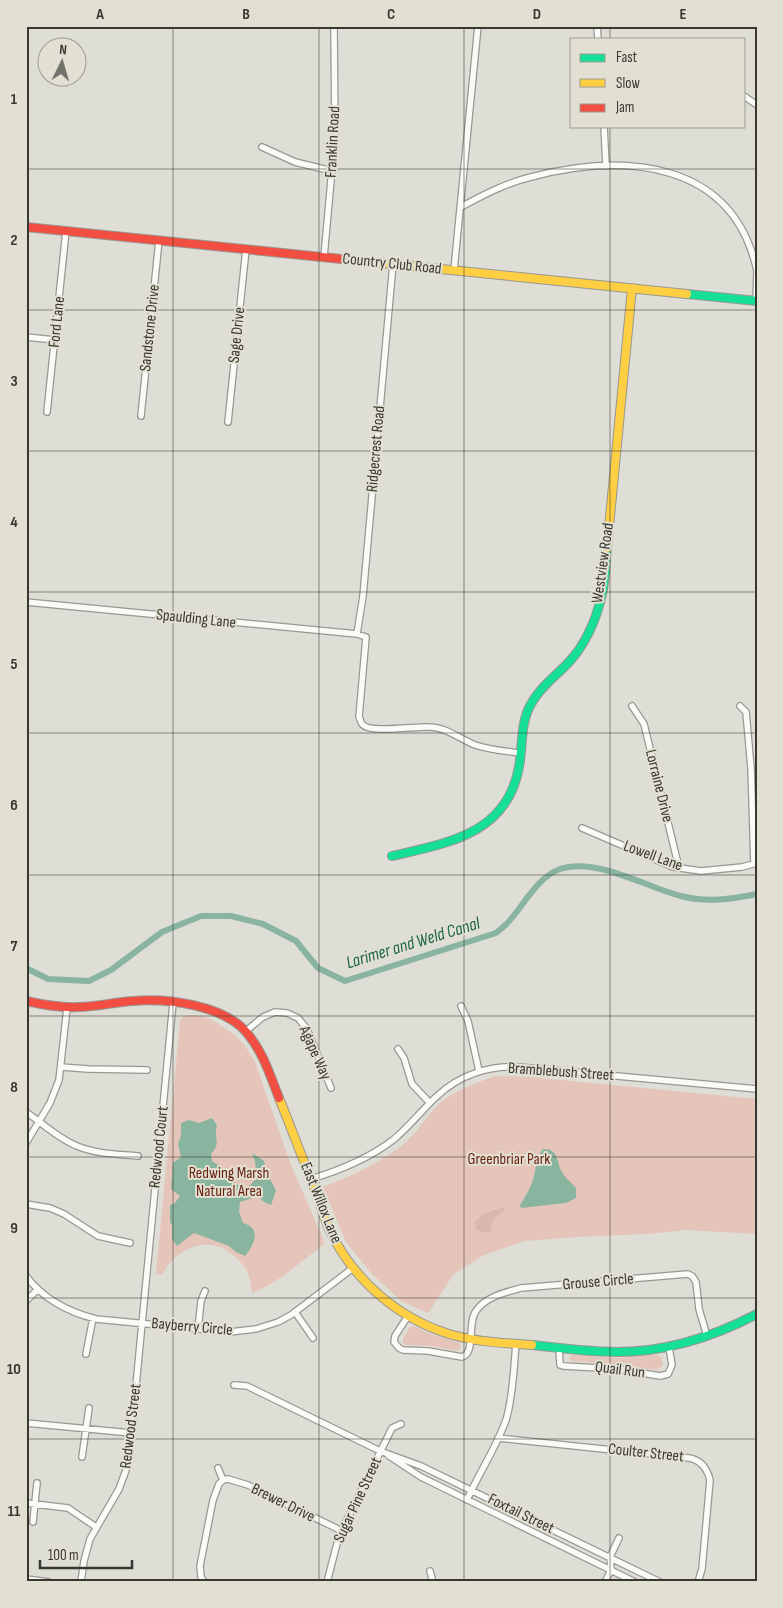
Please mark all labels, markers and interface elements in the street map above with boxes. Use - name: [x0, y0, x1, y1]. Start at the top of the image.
- text: A: [95, 5, 104, 24]
- text: B: [242, 5, 250, 24]
- text: C: [387, 5, 395, 24]
- text: D: [533, 5, 541, 24]
- text: E: [680, 5, 687, 24]
- north arrow: [38, 38, 88, 88]
- legend: [570, 38, 746, 128]
- text: N: [59, 41, 68, 58]
- text: Fast: [616, 48, 638, 67]
- text: Slow: [616, 74, 640, 93]
- text: 1: [11, 90, 18, 109]
- text: Jam: [615, 98, 634, 117]
- street label: Franklin Road: [322, 106, 344, 178]
- text: 2: [10, 231, 18, 250]
- street label: Country Club Road: [342, 249, 442, 279]
- street label: Sandstone Drive: [136, 284, 164, 372]
- street label: Ford Lane: [45, 295, 69, 349]
- street label: Sage Drive: [225, 306, 249, 364]
- text: 3: [10, 372, 18, 391]
- street label: Ridgecrest Road: [363, 405, 389, 493]
- text: 4: [10, 513, 18, 532]
- street label: Westview Road: [588, 522, 618, 604]
- street label: Spaulding Lane: [155, 605, 237, 633]
- text: 5: [10, 655, 18, 674]
- street label: Lorraine Drive: [641, 748, 677, 824]
- text: 6: [10, 796, 18, 815]
- street label: Lowell Lane: [621, 837, 685, 875]
- water label: Larimer and Weld Canal: [344, 912, 483, 973]
- text: 7: [11, 937, 18, 956]
- street label: Agape Way: [294, 1022, 335, 1083]
- street label: Bramblebush Street: [507, 1059, 615, 1085]
- text: 8: [10, 1078, 18, 1097]
- street label: Redwood Court: [145, 1105, 173, 1189]
- park label: Greenbriar Park: [468, 1150, 550, 1169]
- street label: East Willox Lane: [296, 1160, 346, 1246]
- park label: Redwing Marsh Natural Area: [189, 1164, 269, 1201]
- text: 9: [10, 1219, 18, 1238]
- street label: Grouse Circle: [562, 1269, 634, 1295]
- street label: Bayberry Circle: [151, 1314, 233, 1340]
- street label: Quail Run: [594, 1358, 646, 1382]
- text: 10: [7, 1360, 21, 1379]
- street label: Redwood Street: [116, 1382, 146, 1470]
- street label: Coulter Street: [607, 1440, 685, 1466]
- street label: Sugar Pine Street: [330, 1454, 386, 1546]
- street label: Brewer Drive: [248, 1479, 318, 1527]
- street label: Foxtail Street: [485, 1490, 557, 1538]
- text: 11: [8, 1502, 21, 1521]
- scale bar: [40, 1538, 132, 1570]
- text: 100 m: [48, 1546, 79, 1565]

